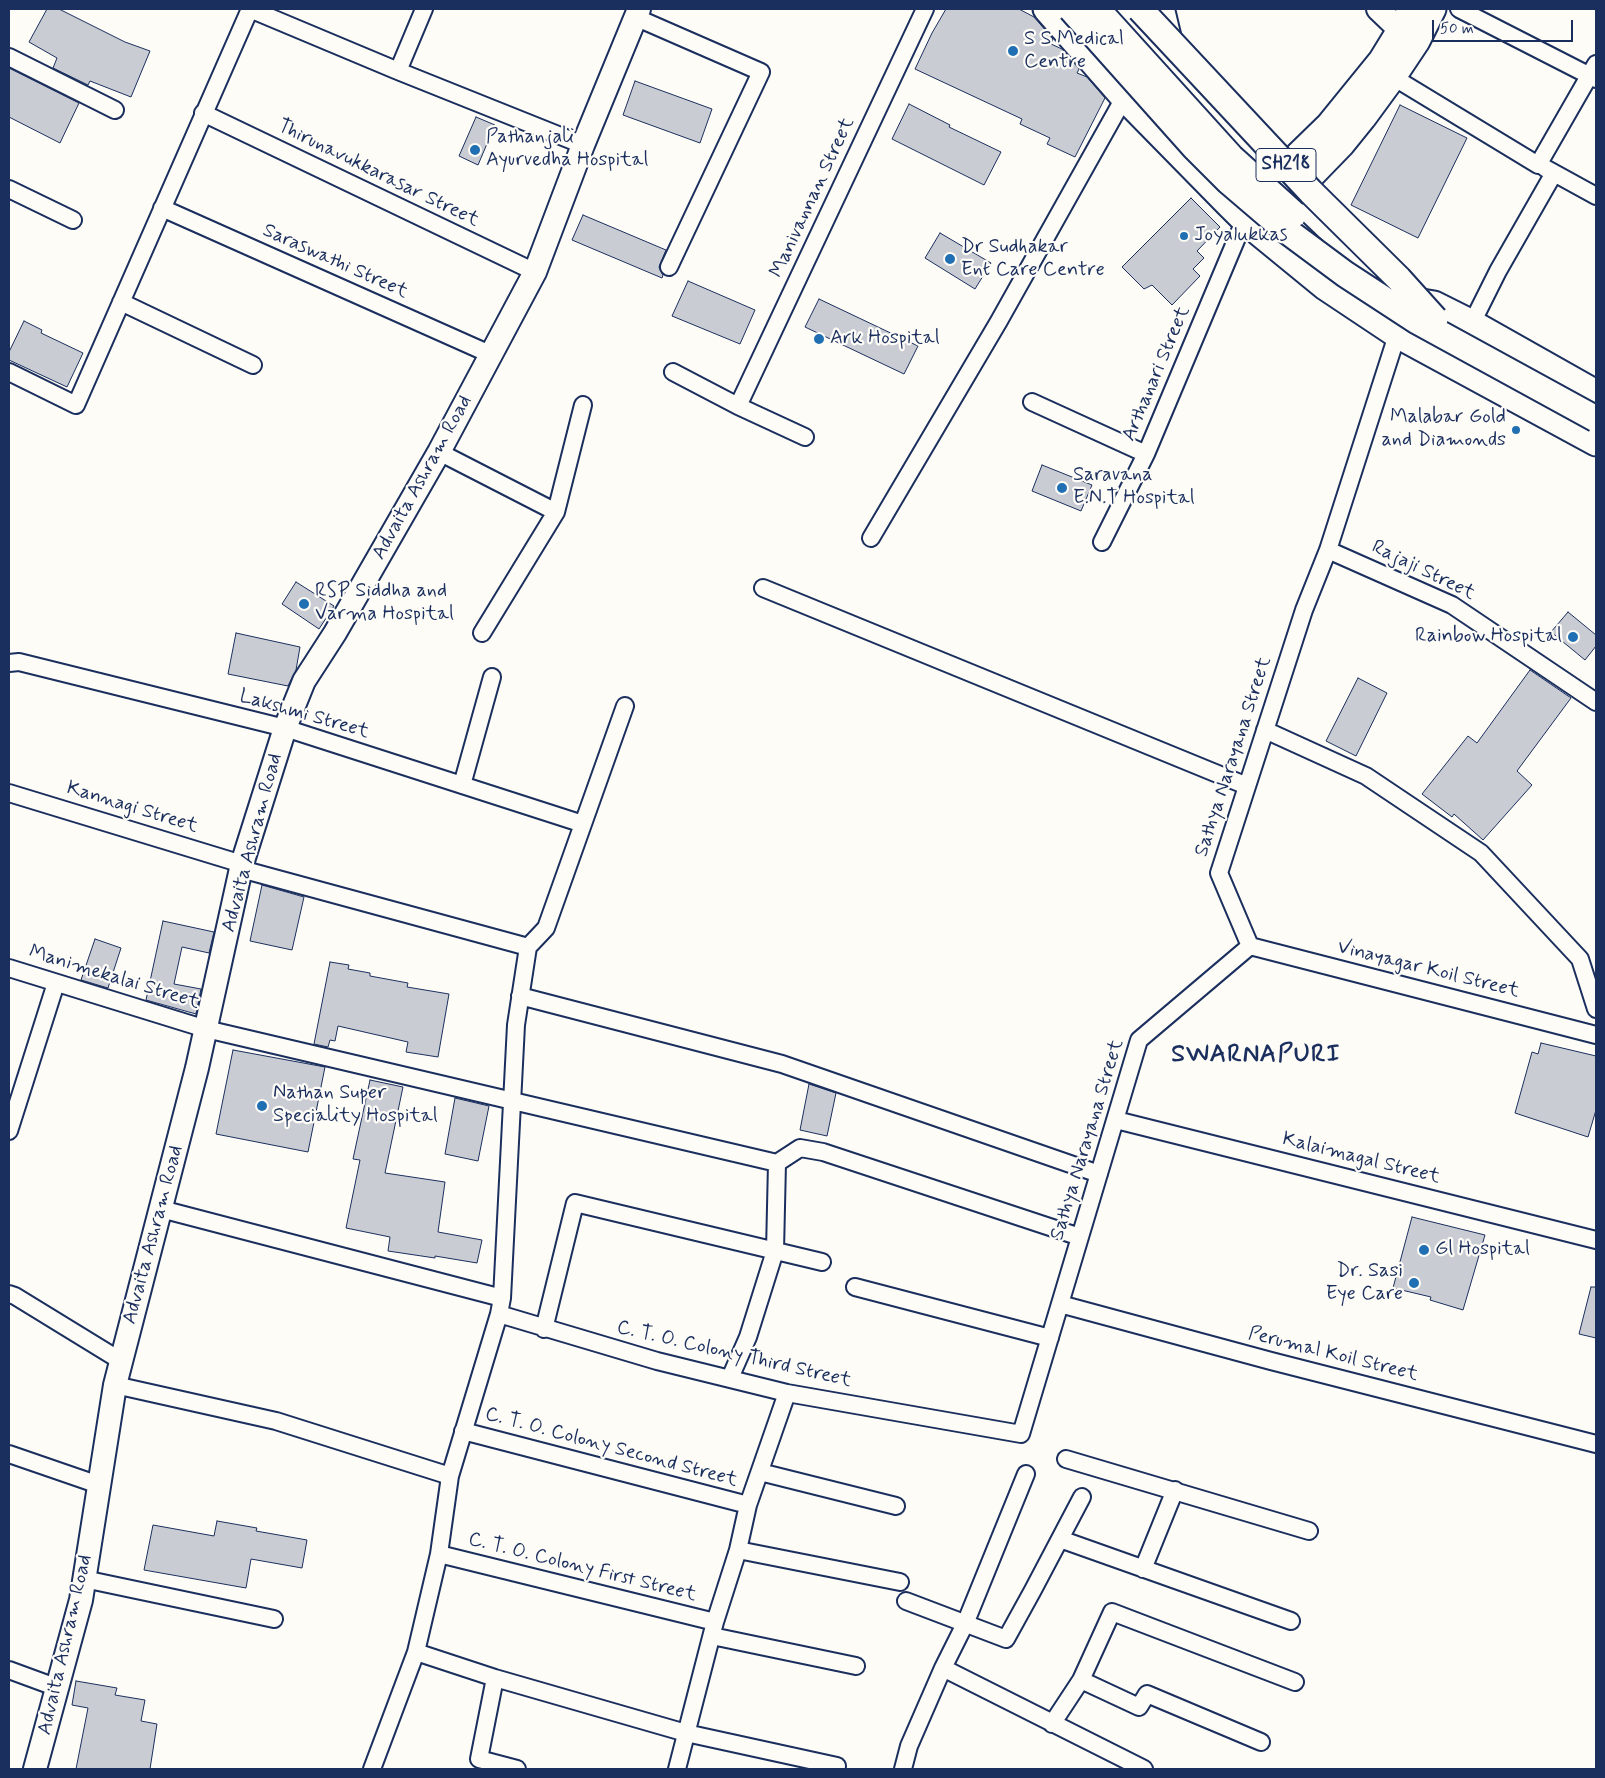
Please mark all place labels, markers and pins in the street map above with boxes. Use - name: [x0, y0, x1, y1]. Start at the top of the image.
- place label: S S Medical Centre: [1024, 28, 1124, 75]
- marker: S S Medical Centre: [1006, 44, 1020, 58]
- place label: Pathanjali Ayurvedha Hospital: [486, 126, 648, 173]
- marker: Pathanjali Ayurvedha Hospital: [468, 143, 482, 157]
- place label: Joyalukkas: [1194, 224, 1288, 248]
- marker: Joyalukkas: [1178, 230, 1190, 242]
- place label: Dr Sudhakar Ent Care Centre: [961, 236, 1105, 283]
- marker: Dr Sudhakar Ent Care Centre: [943, 252, 957, 266]
- place label: Ark Hospital: [830, 327, 940, 351]
- marker: Ark Hospital: [812, 332, 826, 346]
- place label: Malabar Gold and Diamonds: [1382, 406, 1506, 453]
- marker: Malabar Gold and Diamonds: [1510, 424, 1522, 436]
- place label: Saravana E.N.T Hospital: [1073, 464, 1195, 511]
- marker: Saravana E.N.T Hospital: [1055, 481, 1069, 495]
- place label: RSP Siddha and Varma Hospital: [315, 580, 454, 627]
- marker: RSP Siddha and Varma Hospital: [297, 597, 311, 611]
- place label: Rainbow Hospital: [1415, 625, 1562, 649]
- marker: Rainbow Hospital: [1566, 630, 1580, 644]
- place label: Nathan Super Speciality Hospital: [273, 1082, 438, 1129]
- marker: Nathan Super Speciality Hospital: [255, 1099, 269, 1113]
- place label: Gl Hospital: [1435, 1238, 1530, 1262]
- marker: Gl Hospital: [1417, 1243, 1431, 1257]
- place label: Dr. Sasi Eye Care: [1326, 1260, 1403, 1307]
- marker: Dr. Sasi Eye Care: [1407, 1276, 1421, 1290]

